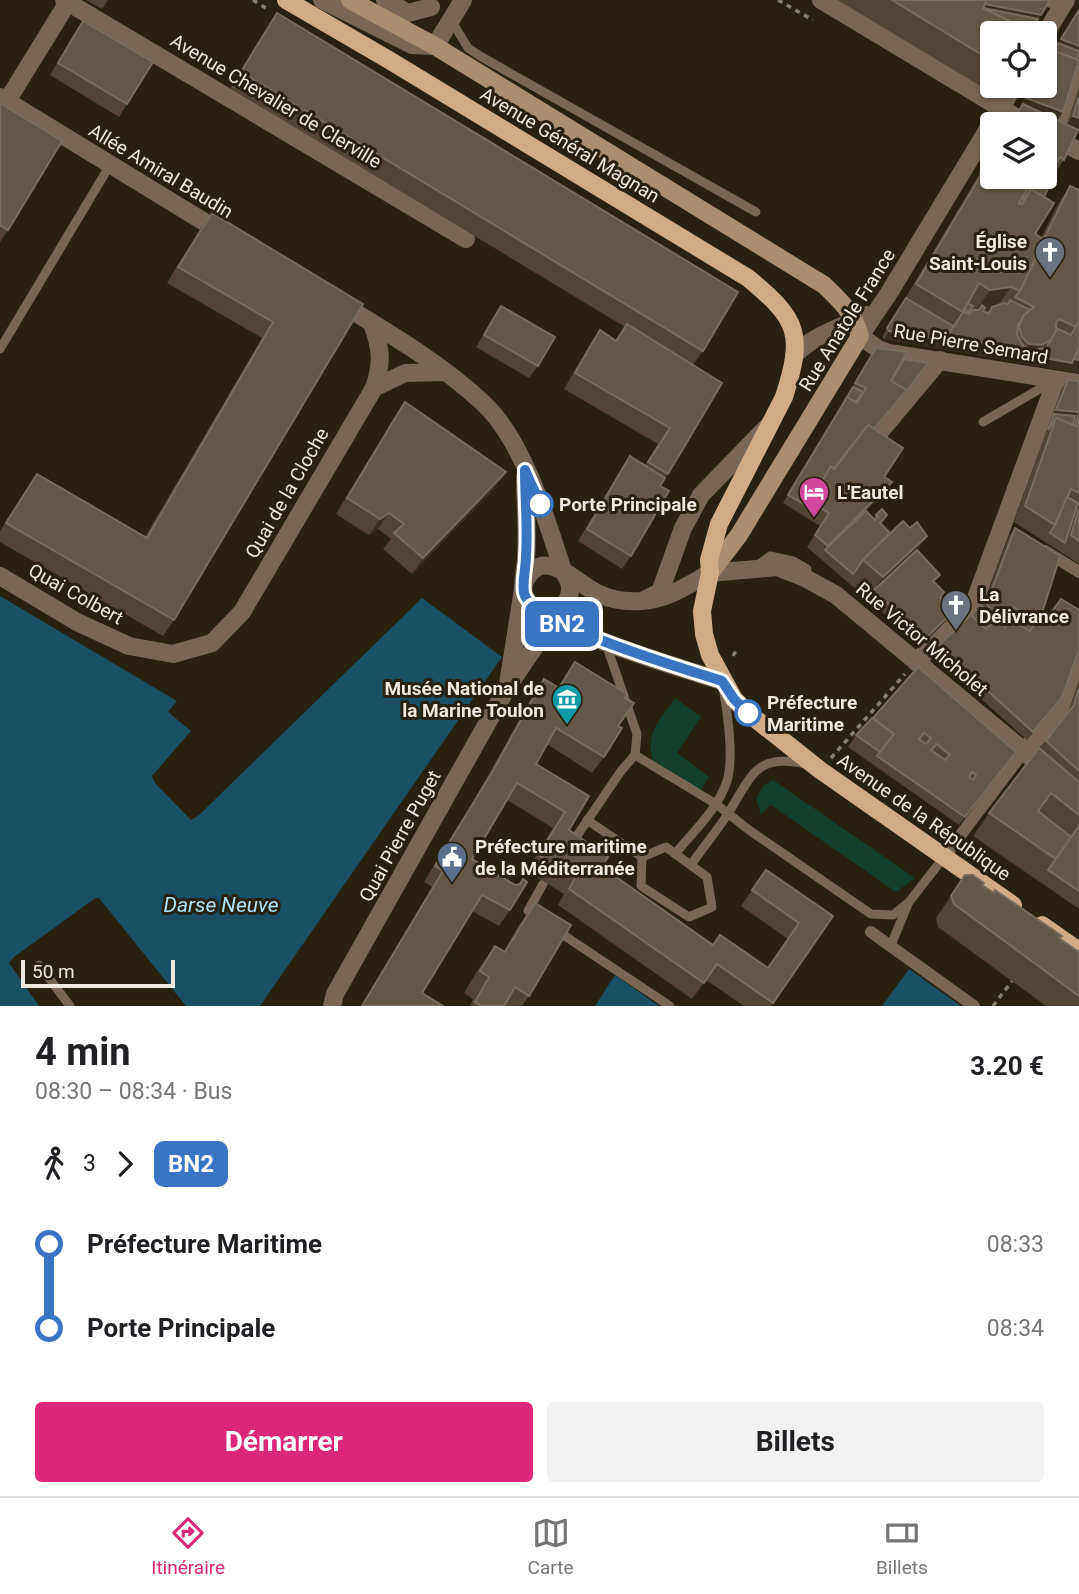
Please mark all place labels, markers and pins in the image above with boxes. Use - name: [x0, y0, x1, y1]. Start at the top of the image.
- place label: Église Saint-Louis: [929, 230, 1027, 275]
- church icon: Église Saint-Louis: [1033, 235, 1067, 279]
- hotel icon: L'Eautel: [797, 475, 831, 519]
- place label: L'Eautel: [837, 481, 904, 504]
- marker: Porte Principale: [527, 491, 553, 517]
- place label: Porte Principale: [559, 493, 697, 516]
- place label: La Délivrance: [979, 583, 1069, 628]
- church icon: La Délivrance: [939, 588, 973, 632]
- place label: Musée National de la Marine Toulon: [384, 677, 544, 722]
- museum icon: Musée National de la Marine Toulon: [550, 682, 584, 726]
- place label: Préfecture Maritime: [767, 691, 857, 736]
- marker: Préfecture Maritime: [735, 700, 761, 726]
- place label: Préfecture maritime de la Méditerranée: [475, 835, 647, 880]
- public building icon: Préfecture maritime de la Méditerranée: [435, 840, 469, 884]

